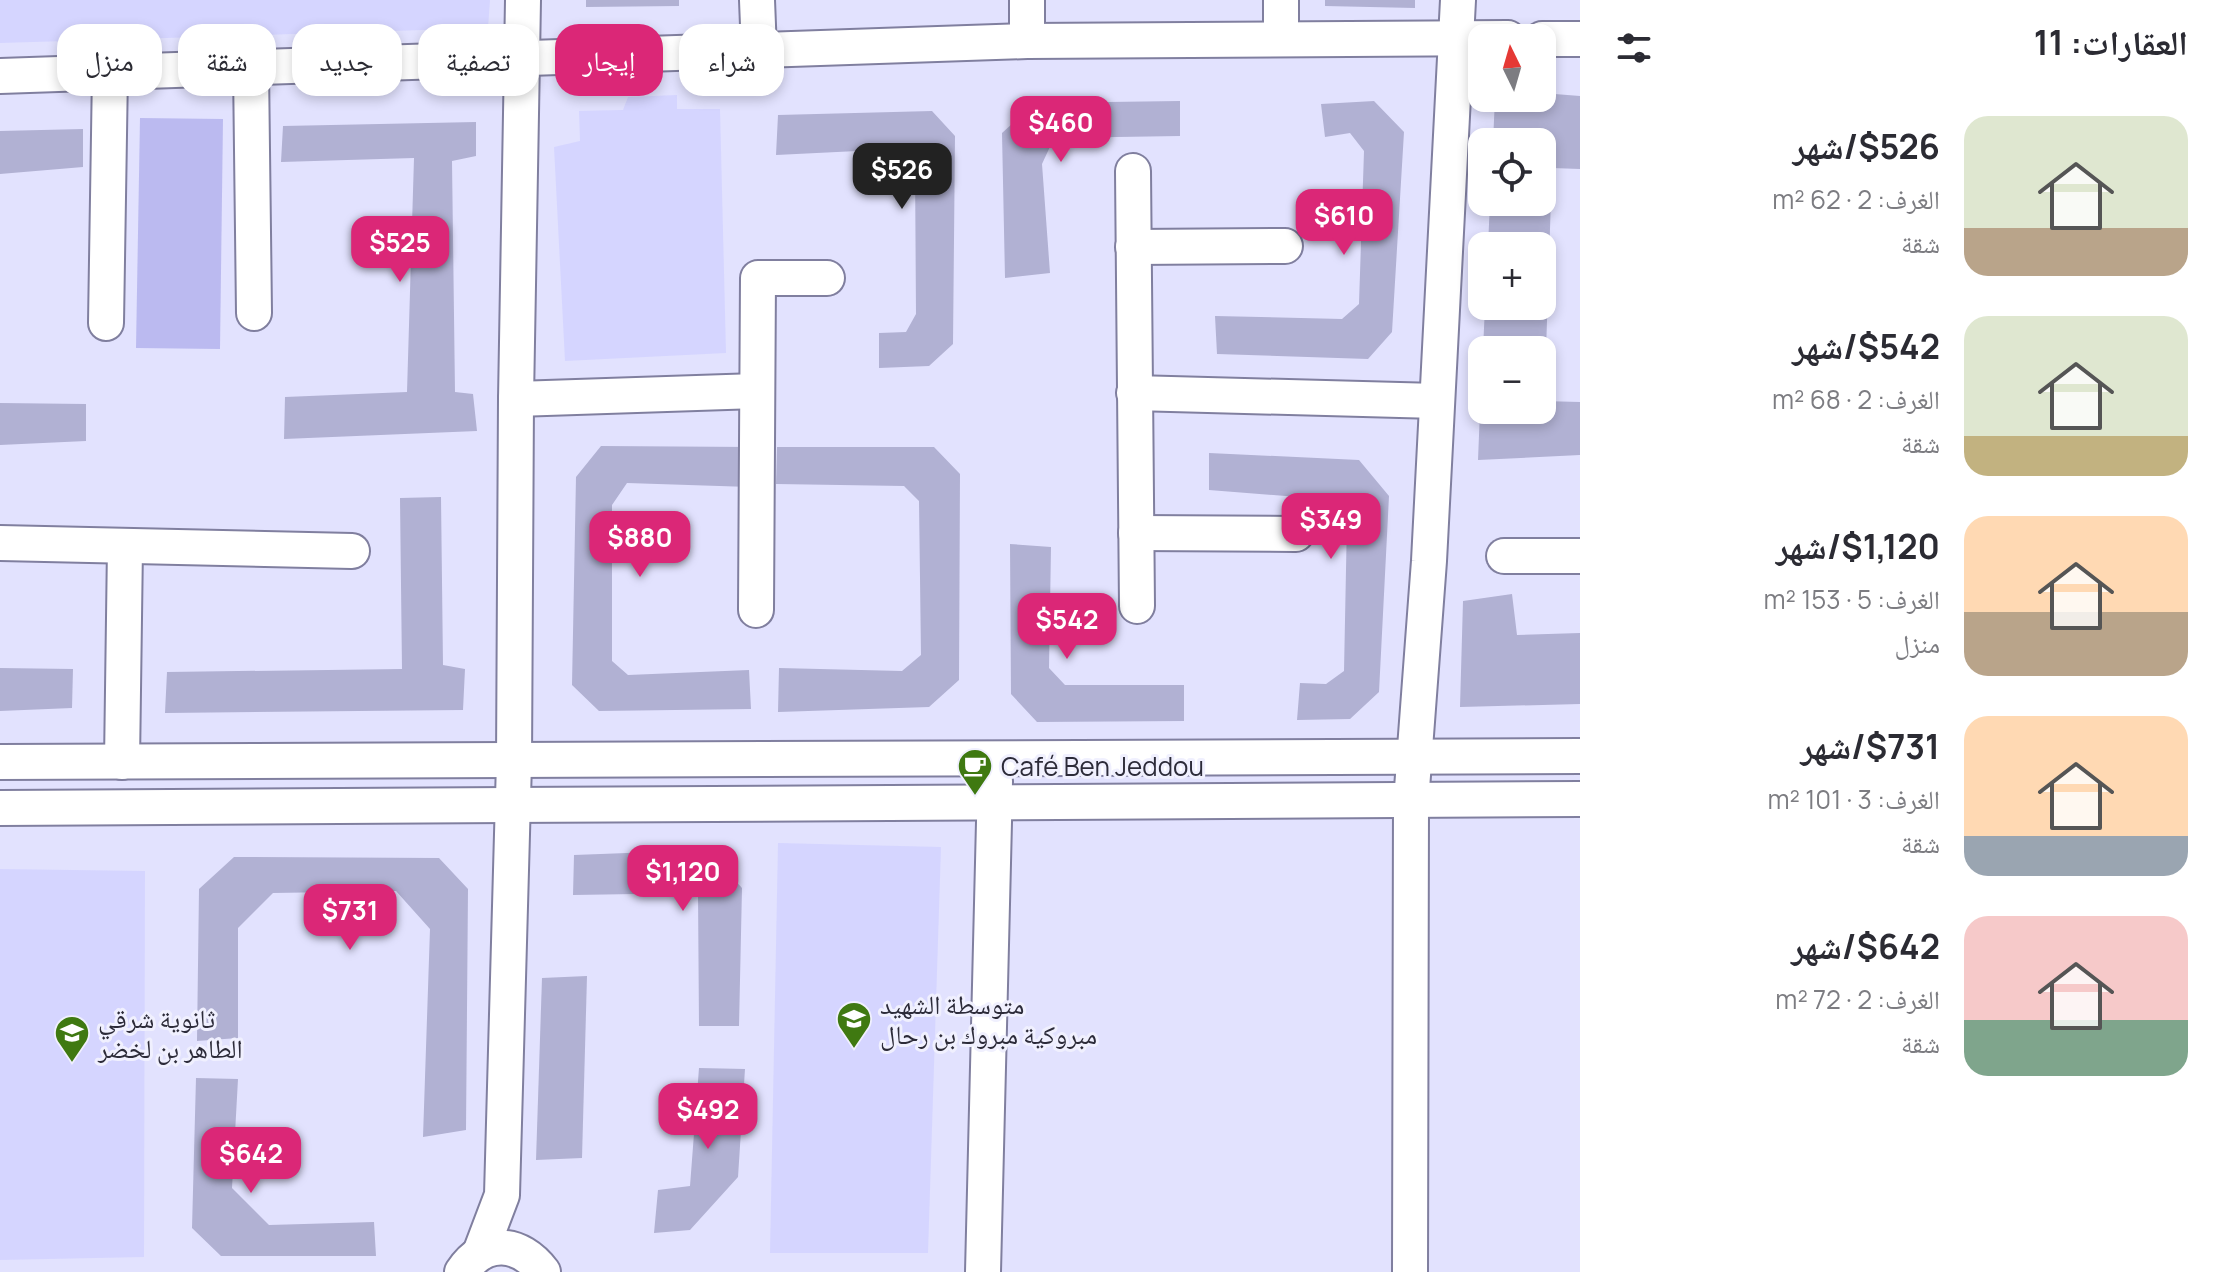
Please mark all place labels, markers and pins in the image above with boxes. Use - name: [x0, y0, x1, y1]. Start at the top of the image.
- pin: $460: [1014, 96, 1108, 164]
- pin: $526: [855, 143, 949, 211]
- pin: $610: [1297, 189, 1391, 257]
- pin: $525: [353, 216, 447, 284]
- pin: $349: [1284, 493, 1378, 561]
- pin: $880: [593, 511, 687, 579]
- pin: $542: [1020, 593, 1114, 661]
- cafe icon: Café Ben Jeddou: [956, 747, 994, 797]
- place label: Café Ben Jeddou: [1001, 748, 1204, 784]
- pin: $1,120: [618, 845, 748, 913]
- pin: $731: [303, 884, 397, 952]
- place label: متوسطة الشهيد مبروكية مبروك بن رحال: [880, 986, 1097, 1052]
- place label: ثانوية شرقي الطاهر بن لخضر: [97, 1000, 243, 1066]
- school or university icon: متوسطة الشهيد مبروكية مبروك بن رحال: [835, 1000, 873, 1050]
- school or university icon: ثانوية شرقي الطاهر بن لخضر: [53, 1014, 91, 1064]
- pin: $492: [661, 1083, 755, 1151]
- pin: $642: [204, 1127, 298, 1195]

